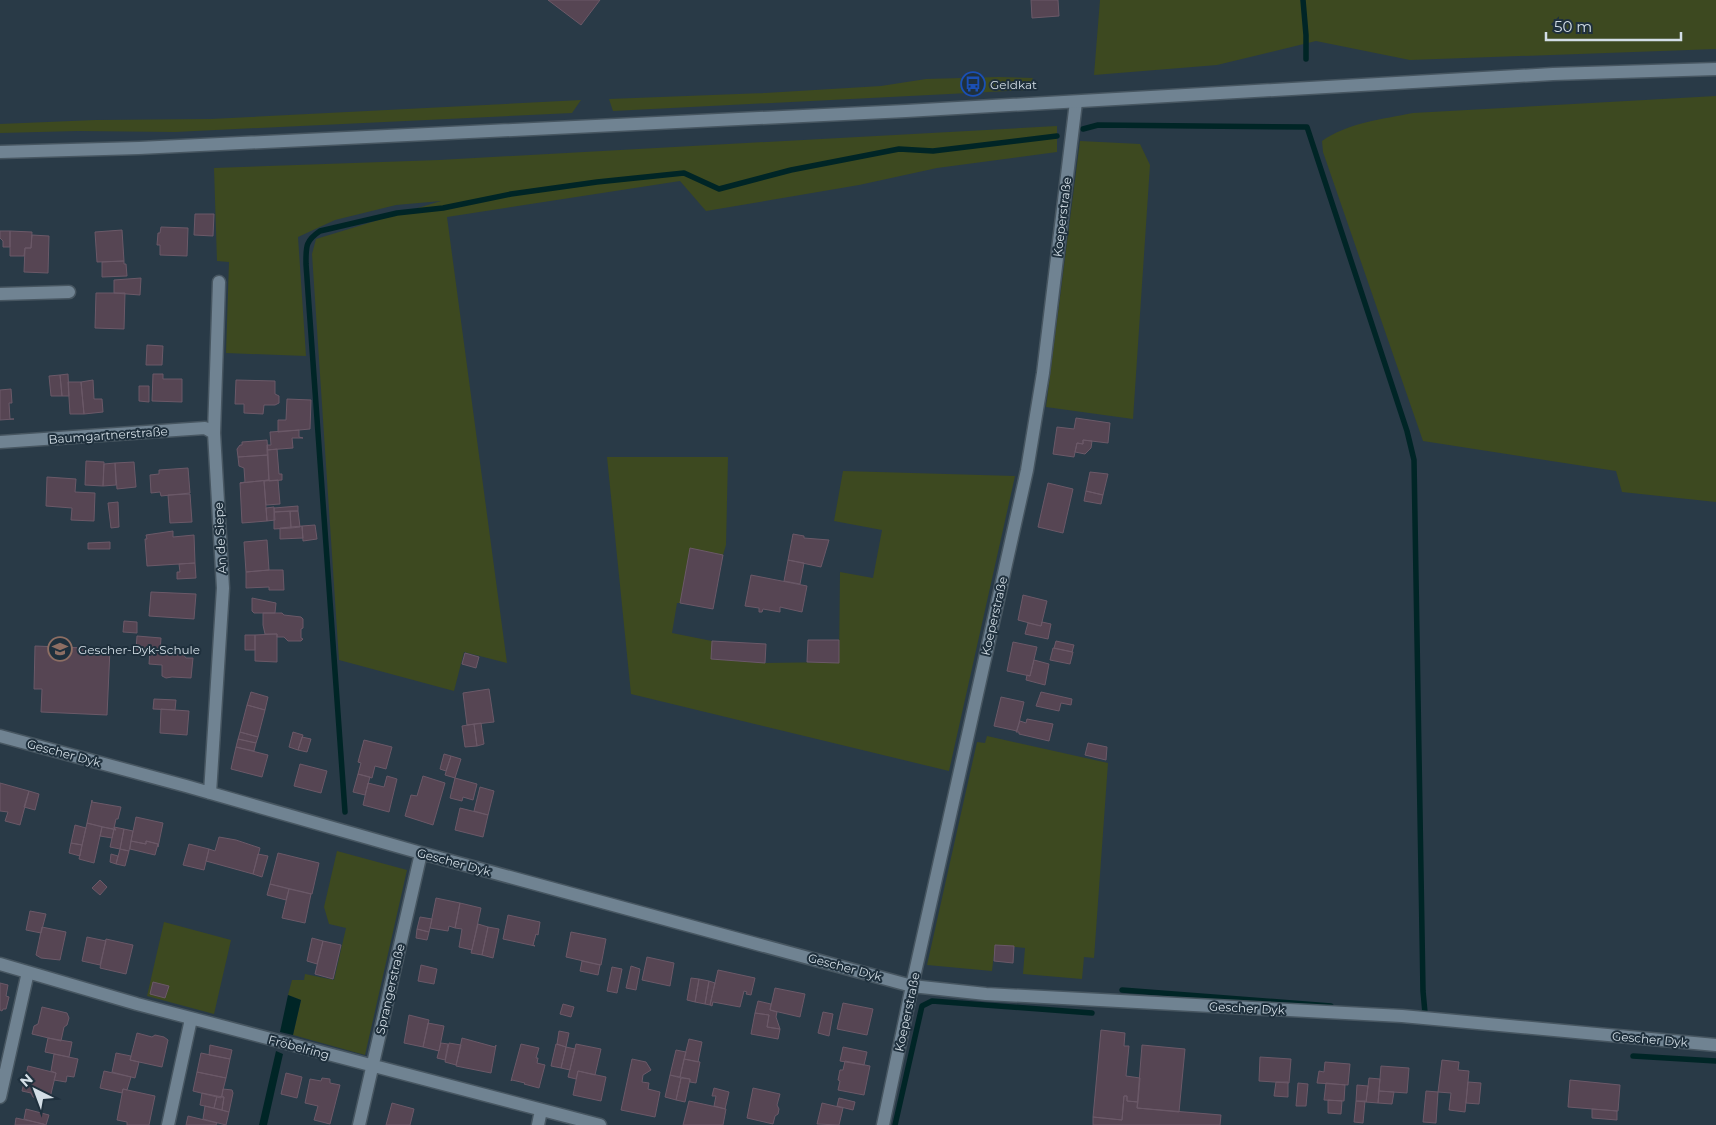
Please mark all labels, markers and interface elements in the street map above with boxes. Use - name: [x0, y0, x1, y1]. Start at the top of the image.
- scale bar: [1546, 10, 1681, 42]
- text: 50 m: [1554, 17, 1592, 36]
- bus stop icon: Geldkat: [960, 71, 986, 97]
- place label: Geldkat: [990, 77, 1037, 92]
- street label: Koeperstraße: [1050, 176, 1074, 258]
- street label: Baumgartnerstraße: [48, 423, 168, 447]
- street label: An de Siepe: [211, 502, 229, 574]
- street label: Koeperstraße: [978, 575, 1010, 657]
- school or university icon: Gescher-Dyk-Schule: [47, 636, 73, 662]
- place label: Gescher-Dyk-Schule: [78, 642, 200, 657]
- street label: Gescher Dyk: [25, 736, 103, 770]
- street label: Gescher Dyk: [415, 845, 493, 879]
- street label: Sprangerstraße: [372, 942, 408, 1036]
- street label: Gescher Dyk: [806, 950, 884, 984]
- street label: Koeperstraße: [891, 971, 923, 1053]
- street label: Gescher Dyk: [1209, 999, 1286, 1018]
- street label: Gescher Dyk: [1612, 1028, 1689, 1050]
- street label: Fröbelring: [267, 1032, 331, 1062]
- north arrow: [10, 1065, 60, 1115]
- text: N: [16, 1070, 37, 1091]

